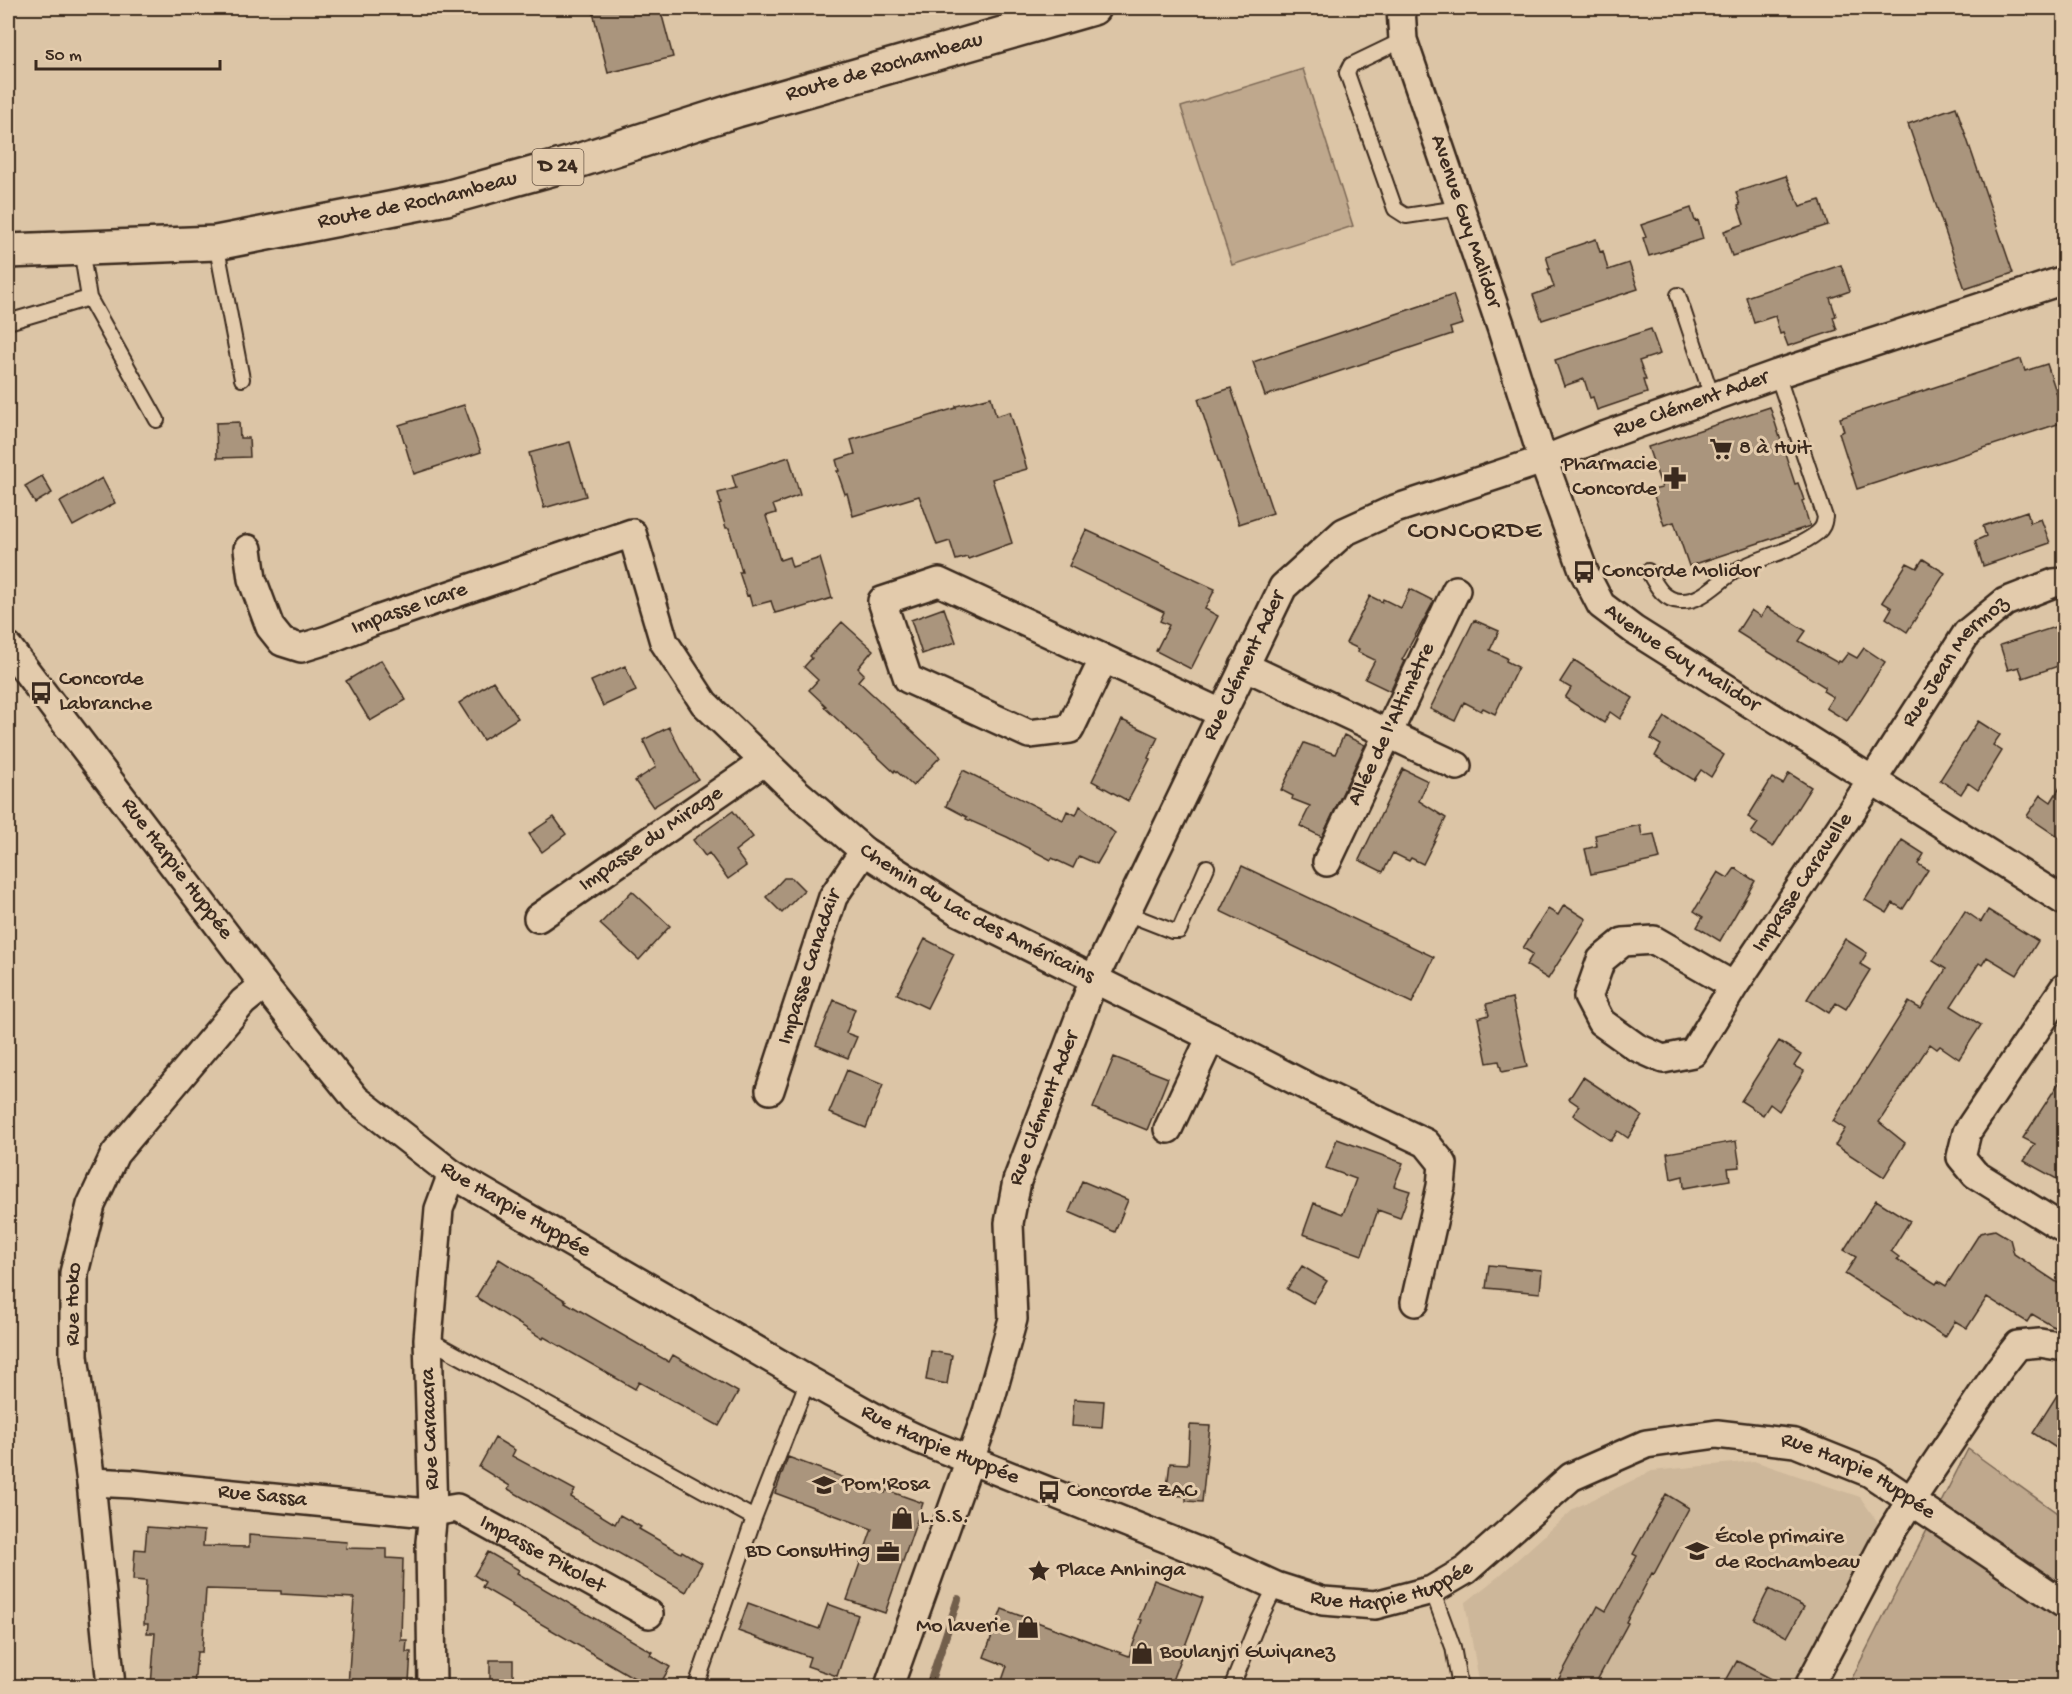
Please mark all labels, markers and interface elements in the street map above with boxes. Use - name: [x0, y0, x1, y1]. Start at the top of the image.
- street label: Route de Rochambeau: [783, 27, 986, 108]
- scale bar: [36, 33, 220, 71]
- text: 50 m: [45, 46, 82, 67]
- street label: Avenue Guy Malidor: [1423, 132, 1507, 314]
- road number: D 24: [532, 149, 584, 185]
- street label: Route de Rochambeau: [315, 166, 520, 236]
- street label: Rue Clément Ader: [1610, 364, 1775, 444]
- supermarket icon: 8 à Huit: [1708, 436, 1734, 462]
- place label: 8 à Huit: [1739, 436, 1812, 462]
- place label: Pharmacie Concorde: [1561, 452, 1658, 503]
- pharmacy icon: Pharmacie Concorde: [1662, 465, 1688, 491]
- district label: CONCORDE: [1407, 517, 1543, 548]
- bus stop icon: Concorde Molidor: [1571, 559, 1597, 585]
- place label: Concorde Molidor: [1602, 559, 1763, 585]
- street label: Impasse Icare: [348, 577, 471, 642]
- street label: Rue Clément Ader: [1198, 585, 1293, 745]
- street label: Rue Jean Mermoz: [1897, 590, 2015, 733]
- street label: Avenue Guy Malidor: [1598, 598, 1766, 720]
- street label: Allée de l'Altimètre: [1342, 638, 1442, 810]
- place label: Concorde Labranche: [59, 667, 153, 718]
- bus stop icon: Concorde Labranche: [28, 680, 54, 706]
- street label: Impasse du Mirage: [575, 780, 729, 898]
- street label: Rue Harpie Huppée: [115, 794, 239, 946]
- street label: Impasse Caravelle: [1747, 807, 1860, 958]
- street label: Chemin du Lac des Américains: [854, 838, 1099, 990]
- street label: Impasse Canadair: [773, 882, 849, 1048]
- street label: Rue Clément Ader: [1003, 1026, 1087, 1189]
- street label: Rue Harpie Huppée: [434, 1156, 596, 1265]
- street label: Rue Hoko: [61, 1259, 89, 1346]
- street label: Rue Caracara: [416, 1367, 446, 1491]
- street label: Rue Harpie Huppée: [856, 1399, 1023, 1491]
- street label: Rue Harpie Huppée: [1779, 1428, 1940, 1526]
- school or university icon: Pom'Rosa: [811, 1472, 837, 1498]
- place label: Pom'Rosa: [841, 1472, 931, 1498]
- street label: Rue Sassa: [217, 1479, 309, 1514]
- bus stop icon: Concorde ZAC: [1036, 1479, 1062, 1505]
- place label: Concorde ZAC: [1067, 1479, 1198, 1505]
- shop icon: L.S.S.: [889, 1505, 915, 1531]
- place label: L.S.S.: [920, 1505, 969, 1531]
- street label: Impasse Pikolet: [474, 1510, 611, 1601]
- place label: École primaire de Rochambeau: [1715, 1525, 1860, 1576]
- school or university icon: École primaire de Rochambeau: [1684, 1538, 1710, 1564]
- place label: BD Consulting: [744, 1539, 870, 1565]
- office icon: BD Consulting: [875, 1539, 901, 1565]
- street label: Rue Harpie Huppée: [1307, 1555, 1480, 1618]
- place icon: Place Anhinga: [1026, 1558, 1052, 1584]
- place label: Place Anhinga: [1056, 1558, 1186, 1584]
- place label: Mo laverie: [916, 1614, 1011, 1640]
- shop icon: Mo laverie: [1015, 1614, 1041, 1640]
- shop icon: Boulanjri Gwiyanez: [1129, 1640, 1155, 1666]
- place label: Boulanjri Gwiyanez: [1159, 1640, 1336, 1666]

